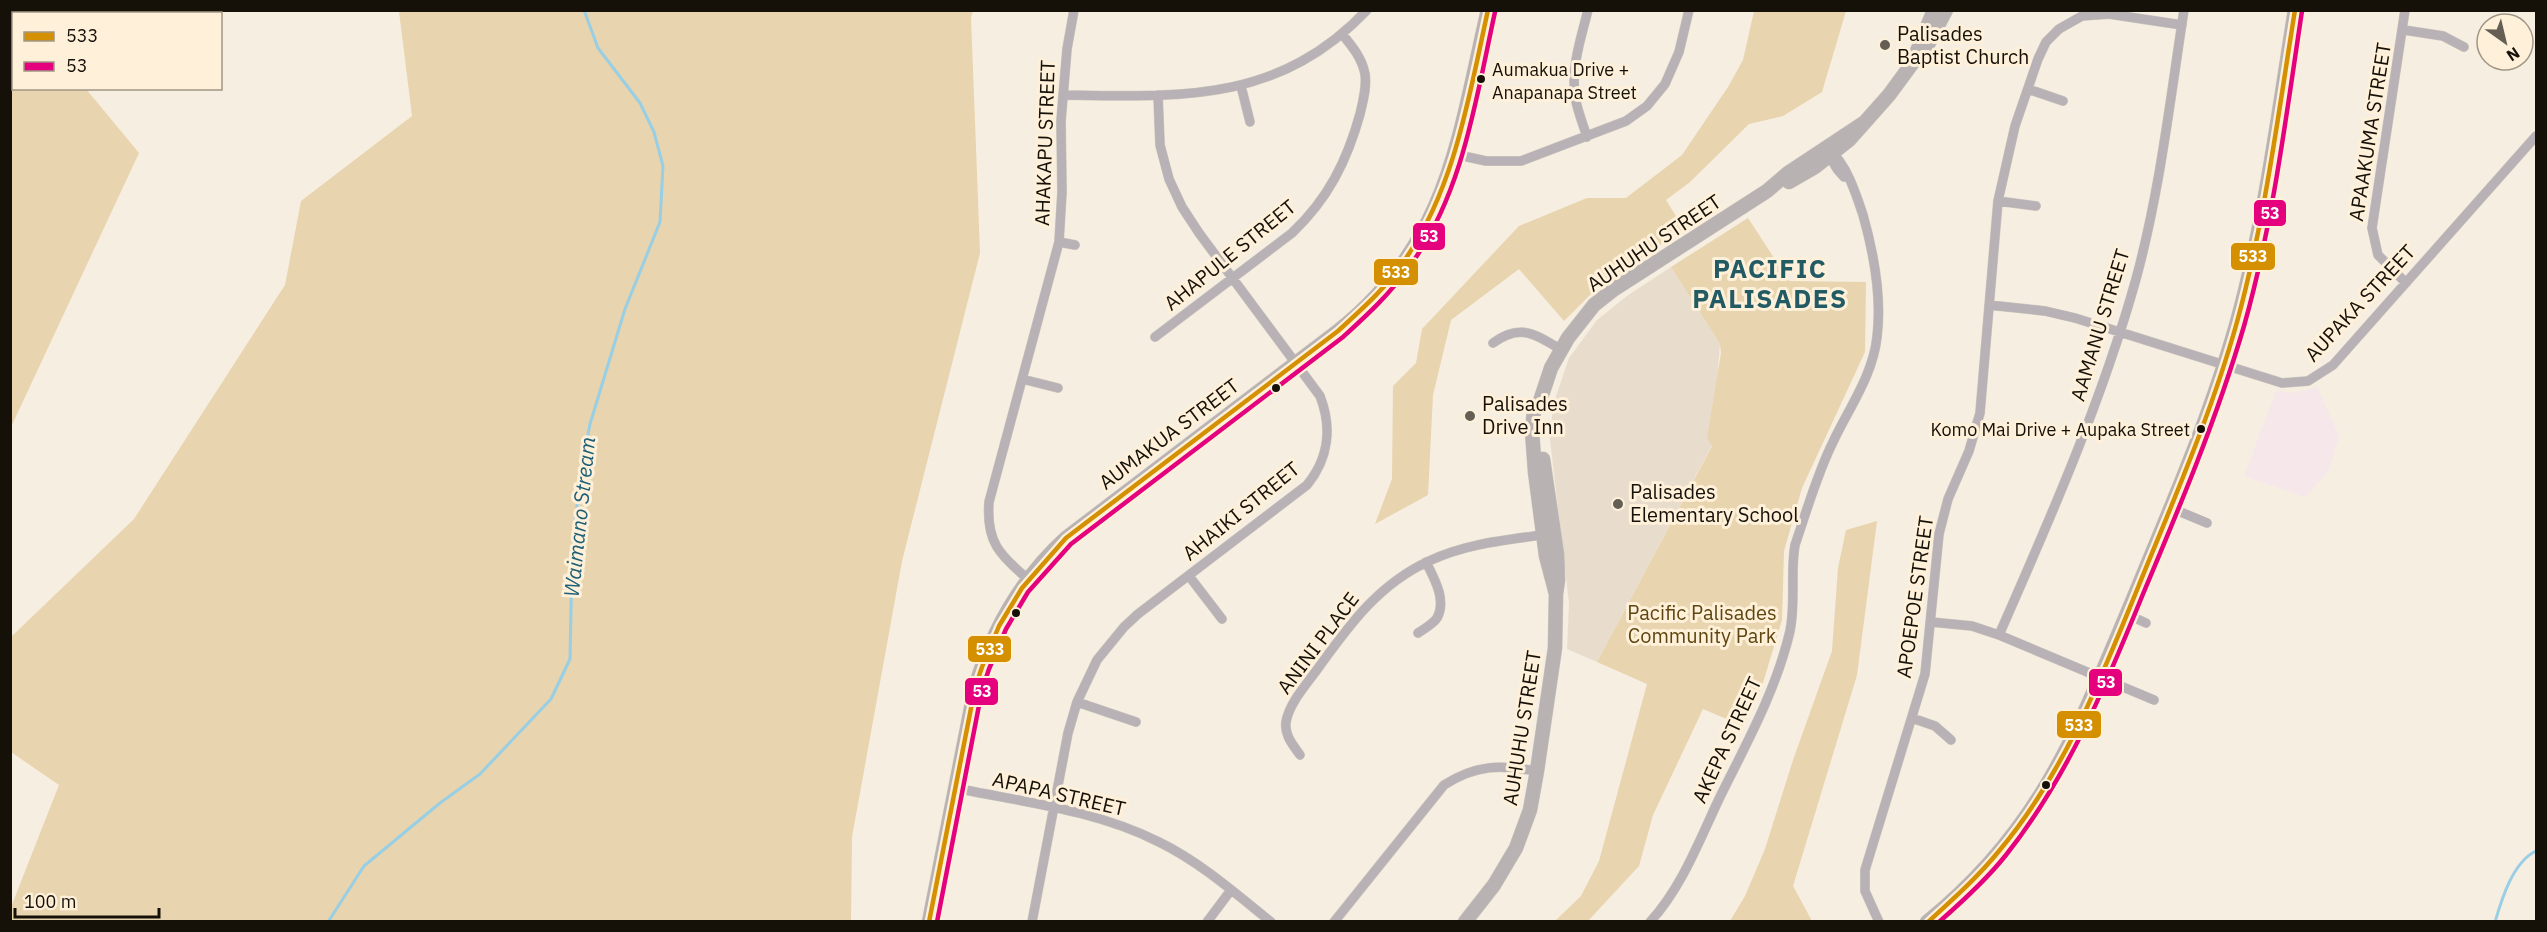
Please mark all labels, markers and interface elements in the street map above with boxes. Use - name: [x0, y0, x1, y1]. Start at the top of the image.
- legend: [12, 12, 222, 90]
- north arrow: [2475, 12, 2535, 72]
- place label: Palisades Baptist Church: [1897, 20, 2029, 70]
- text: 533: [66, 24, 98, 47]
- marker: Palisades Baptist Church: [1878, 38, 1892, 52]
- street label: APAAKUMA STREET: [2342, 41, 2397, 223]
- text: N: [2503, 43, 2524, 66]
- text: 53: [66, 54, 88, 77]
- place label: Aumakua Drive + Anapanapa Street: [1492, 58, 1637, 104]
- street label: AHAKAPU STREET: [1028, 60, 1061, 226]
- marker: Aumakua Drive + Anapanapa Street: [1475, 73, 1487, 85]
- street label: AUHUHU STREET: [1581, 188, 1726, 298]
- street label: AHAPULE STREET: [1158, 193, 1301, 316]
- line badge: 53: [2253, 199, 2287, 227]
- text: 53: [2260, 203, 2280, 223]
- line badge: 53: [1412, 222, 1446, 251]
- text: 53: [1419, 226, 1439, 246]
- street label: AUPAKA STREET: [2298, 238, 2421, 367]
- line badge: 533: [2230, 242, 2276, 271]
- street label: AAMANU STREET: [2064, 245, 2135, 404]
- text: 533: [2239, 246, 2267, 266]
- district label: PACIFIC PALISADES: [1692, 251, 1848, 315]
- line badge: 533: [1373, 258, 1419, 286]
- text: 533: [1382, 262, 1410, 282]
- street label: AUMAKUA STREET: [1093, 372, 1244, 495]
- unlabelled marker: [1270, 382, 1282, 394]
- place label: Palisades Drive Inn: [1482, 390, 1568, 440]
- marker: Palisades Drive Inn: [1463, 409, 1477, 423]
- place label: Komo Mai Drive + Aupaka Street: [1930, 418, 2190, 441]
- marker: Komo Mai Drive + Aupaka Street: [2195, 423, 2207, 435]
- water label: Waimano Stream: [557, 435, 601, 598]
- street label: AHAIKI STREET: [1176, 455, 1305, 566]
- place label: Palisades Elementary School: [1630, 478, 1799, 528]
- marker: Palisades Elementary School: [1611, 497, 1625, 511]
- street label: APOEPOE STREET: [1890, 514, 1939, 680]
- street label: ANINI PLACE: [1270, 586, 1365, 699]
- park label: Pacific Palisades Community Park: [1627, 599, 1777, 649]
- unlabelled marker: [1010, 607, 1022, 619]
- line badge: 533: [967, 635, 1012, 663]
- text: 533: [976, 639, 1004, 659]
- street label: AUHUHU STREET: [1496, 648, 1547, 807]
- line badge: 53: [2088, 668, 2123, 697]
- street label: AKEPA STREET: [1686, 672, 1768, 807]
- text: 53: [2096, 672, 2116, 692]
- line badge: 53: [964, 677, 999, 706]
- text: 53: [972, 681, 992, 701]
- line badge: 533: [2056, 710, 2102, 739]
- text: 533: [2065, 715, 2093, 735]
- street label: APAPA STREET: [990, 765, 1128, 822]
- unlabelled marker: [2040, 779, 2052, 791]
- scale bar: [15, 881, 159, 919]
- text: 100 m: [24, 890, 76, 913]

